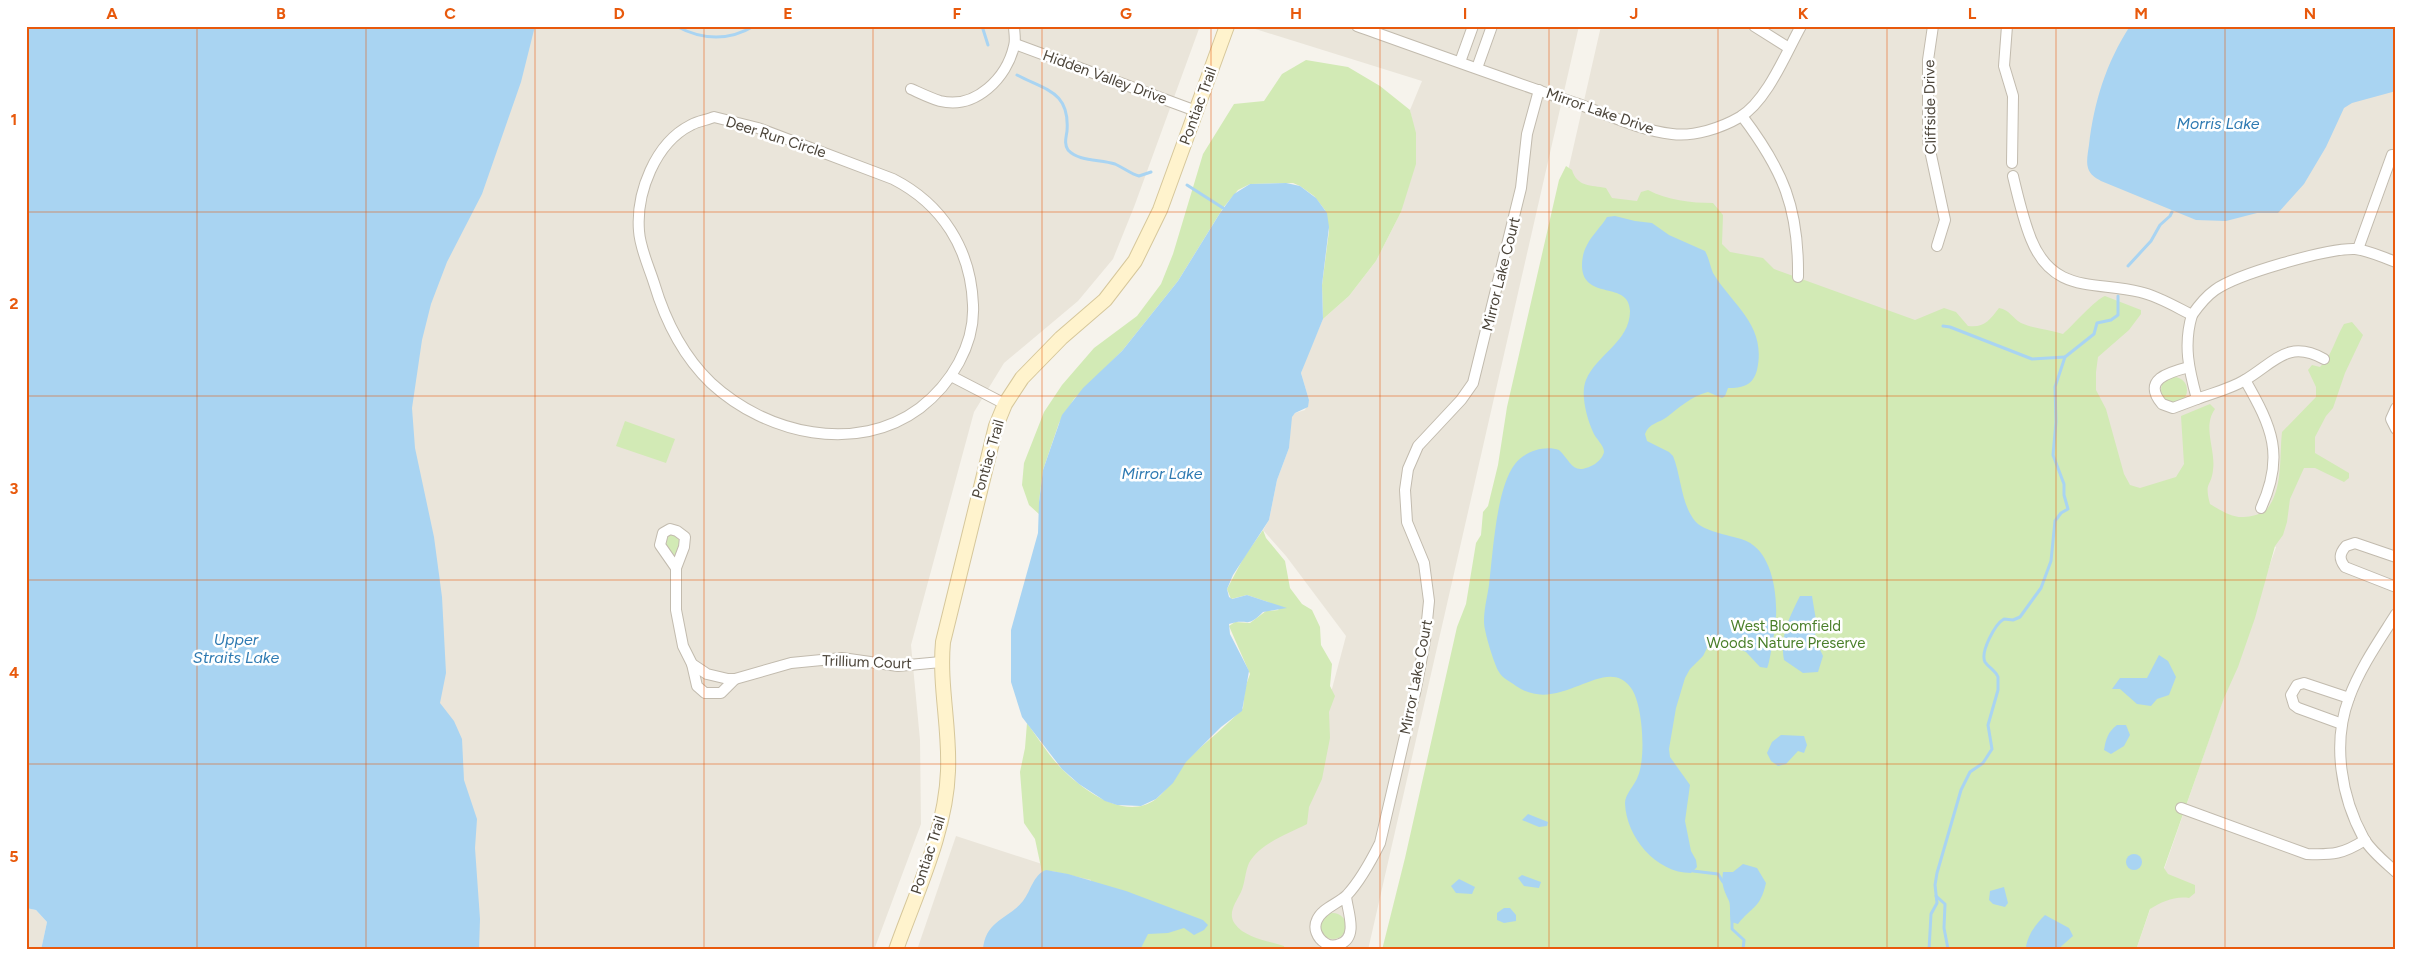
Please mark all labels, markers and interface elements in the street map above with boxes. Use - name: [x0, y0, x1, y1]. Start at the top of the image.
- text: A: [106, 4, 118, 23]
- text: B: [276, 4, 286, 23]
- text: C: [444, 4, 456, 23]
- text: D: [613, 4, 625, 23]
- text: E: [783, 4, 793, 23]
- text: F: [953, 4, 962, 23]
- text: G: [1120, 4, 1132, 23]
- text: H: [1290, 4, 1302, 23]
- text: I: [1463, 4, 1467, 23]
- text: J: [1630, 4, 1638, 23]
- text: K: [1798, 4, 1809, 23]
- text: L: [1968, 4, 1977, 23]
- text: M: [2134, 4, 2148, 23]
- text: N: [2304, 4, 2316, 23]
- street label: Hidden Valley Drive: [1040, 46, 1170, 108]
- street label: Cliffside Drive: [1920, 60, 1940, 154]
- street label: Pontiac Trail: [1176, 65, 1220, 147]
- street label: Mirror Lake Drive: [1544, 84, 1656, 138]
- text: 1: [11, 110, 17, 129]
- street label: Deer Run Circle: [724, 112, 828, 162]
- water label: Morris Lake: [2177, 114, 2260, 133]
- street label: Mirror Lake Court: [1478, 215, 1524, 333]
- text: 2: [9, 294, 19, 313]
- street label: Pontiac Trail: [968, 417, 1008, 501]
- water label: Mirror Lake: [1122, 464, 1203, 483]
- text: 3: [10, 479, 19, 498]
- park label: West Bloomfield Woods Nature Preserve: [1707, 617, 1865, 652]
- street label: Mirror Lake Court: [1396, 618, 1436, 736]
- water label: Upper Straits Lake: [193, 630, 279, 667]
- street label: Trillium Court: [822, 651, 912, 673]
- text: 4: [9, 663, 19, 682]
- street label: Pontiac Trail: [907, 814, 949, 896]
- text: 5: [9, 847, 19, 866]

